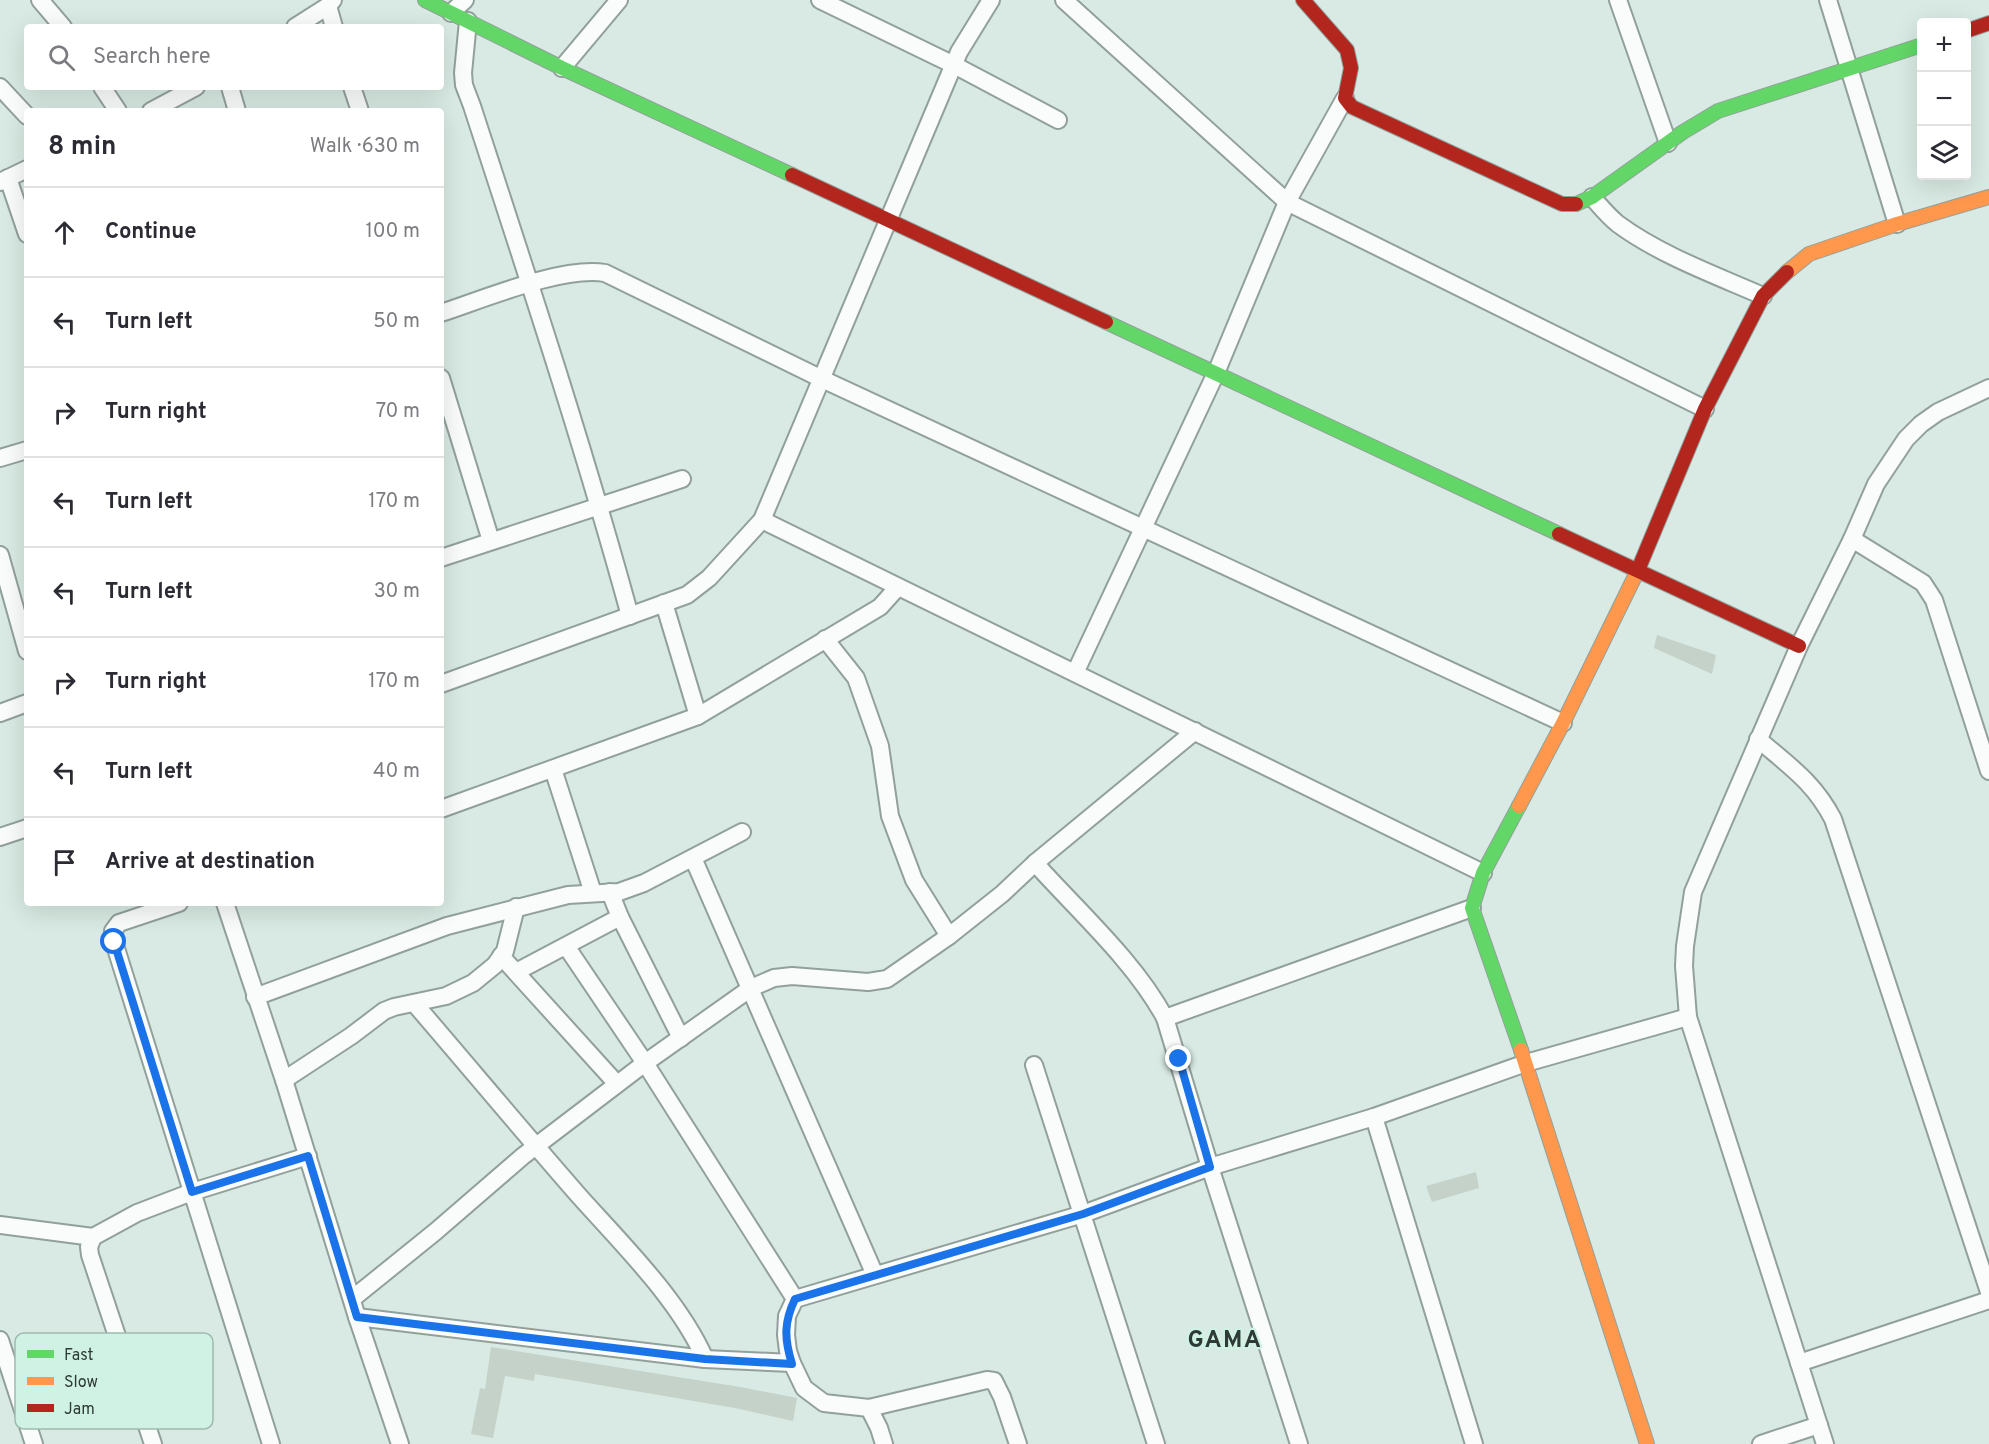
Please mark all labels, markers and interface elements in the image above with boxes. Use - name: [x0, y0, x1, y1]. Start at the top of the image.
- map controls: [1917, 18, 1971, 180]
- button: +: [1917, 18, 1971, 72]
- search box: [24, 24, 444, 90]
- icon: search: [45, 41, 78, 74]
- text: Search here: [93, 44, 211, 71]
- button: −: [1917, 72, 1971, 126]
- button: layers: [1917, 126, 1971, 180]
- text: 8 min: [48, 131, 116, 164]
- text: Walk · 630 m: [310, 134, 420, 160]
- icon: ahead: [48, 216, 81, 249]
- text: Continue: [105, 219, 196, 246]
- text: 100 m: [365, 219, 420, 245]
- icon: left: [48, 306, 81, 339]
- text: Turn left: [105, 309, 193, 336]
- text: 50 m: [373, 309, 420, 335]
- icon: right: [48, 396, 81, 429]
- text: Turn right: [105, 399, 207, 426]
- text: 70 m: [376, 399, 420, 425]
- icon: left: [48, 486, 81, 519]
- text: Turn left: [105, 489, 193, 516]
- text: 170 m: [368, 489, 420, 515]
- icon: left: [48, 576, 81, 609]
- text: Turn left: [105, 579, 193, 606]
- text: 30 m: [374, 579, 420, 605]
- icon: right: [48, 666, 81, 699]
- text: Turn right: [105, 669, 207, 696]
- text: 170 m: [368, 669, 420, 695]
- icon: left: [48, 756, 81, 789]
- text: Turn left: [105, 759, 193, 786]
- text: 40 m: [373, 759, 420, 785]
- icon: arrive: [48, 846, 81, 879]
- text: Arrive at destination: [105, 849, 315, 876]
- route start: [100, 928, 126, 954]
- route end: [1165, 1045, 1191, 1071]
- district label: GAMA: [1188, 1326, 1262, 1356]
- legend: [15, 1333, 213, 1429]
- text: Fast: [64, 1346, 94, 1366]
- text: Slow: [64, 1373, 98, 1393]
- text: Jam: [64, 1400, 95, 1420]

